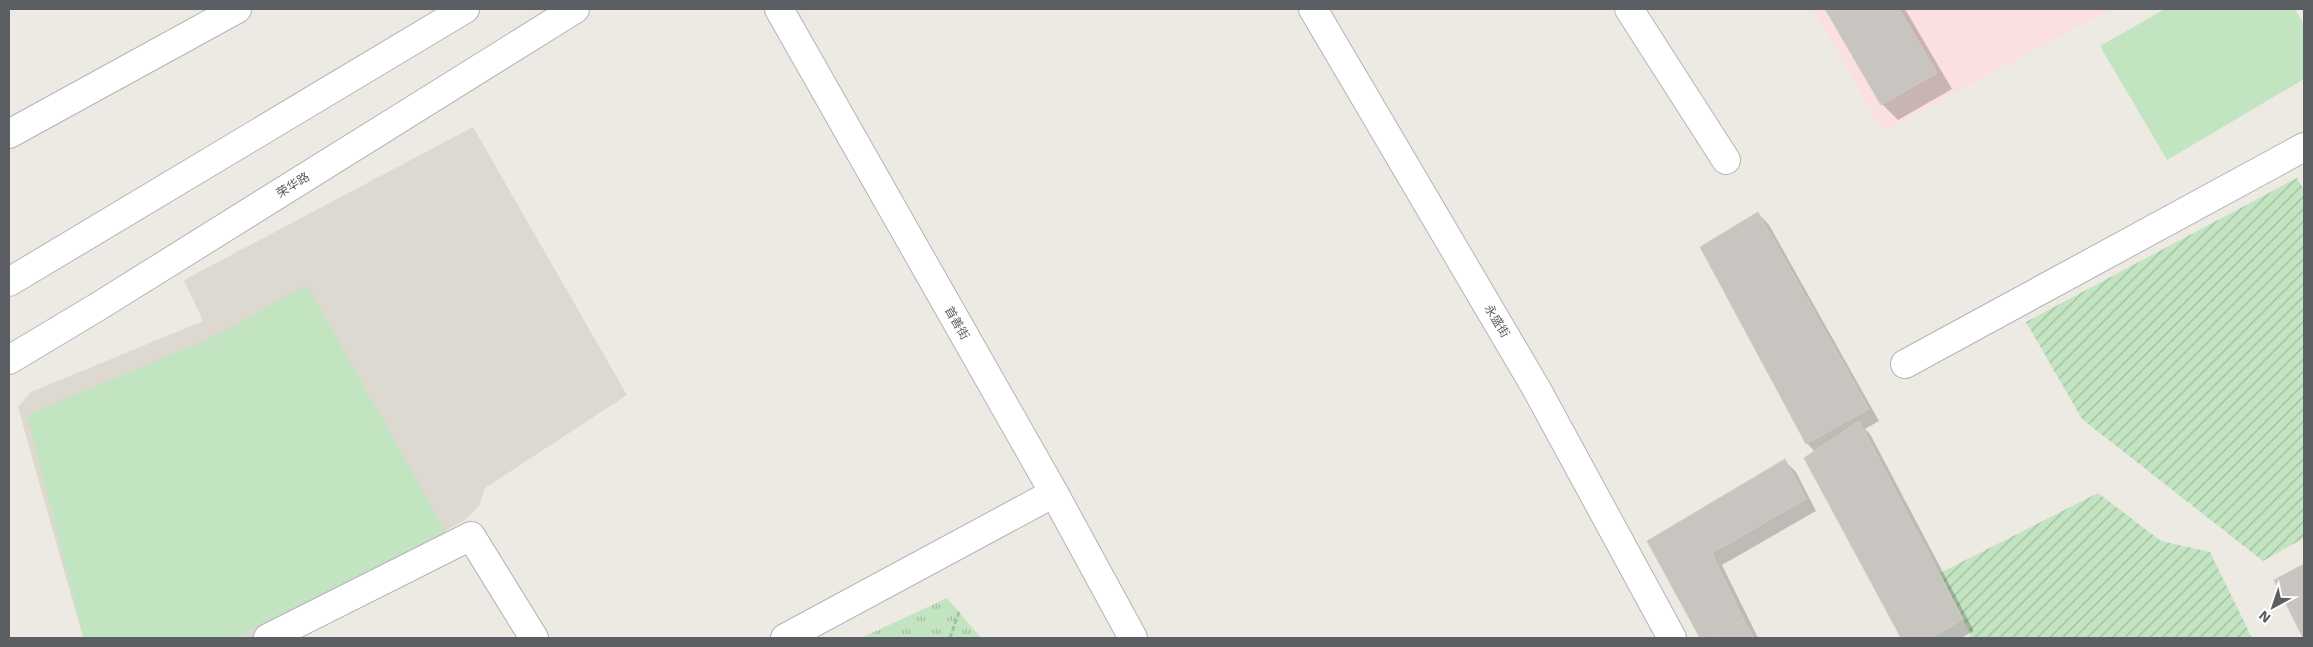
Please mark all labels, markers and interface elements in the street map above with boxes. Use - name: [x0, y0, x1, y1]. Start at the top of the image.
- street label: 荣华路: [274, 170, 312, 200]
- street label: 永盛街: [1482, 302, 1512, 340]
- street label: 首善街: [942, 304, 972, 342]
- north arrow: [2248, 582, 2298, 632]
- text: N: [2256, 607, 2274, 626]

